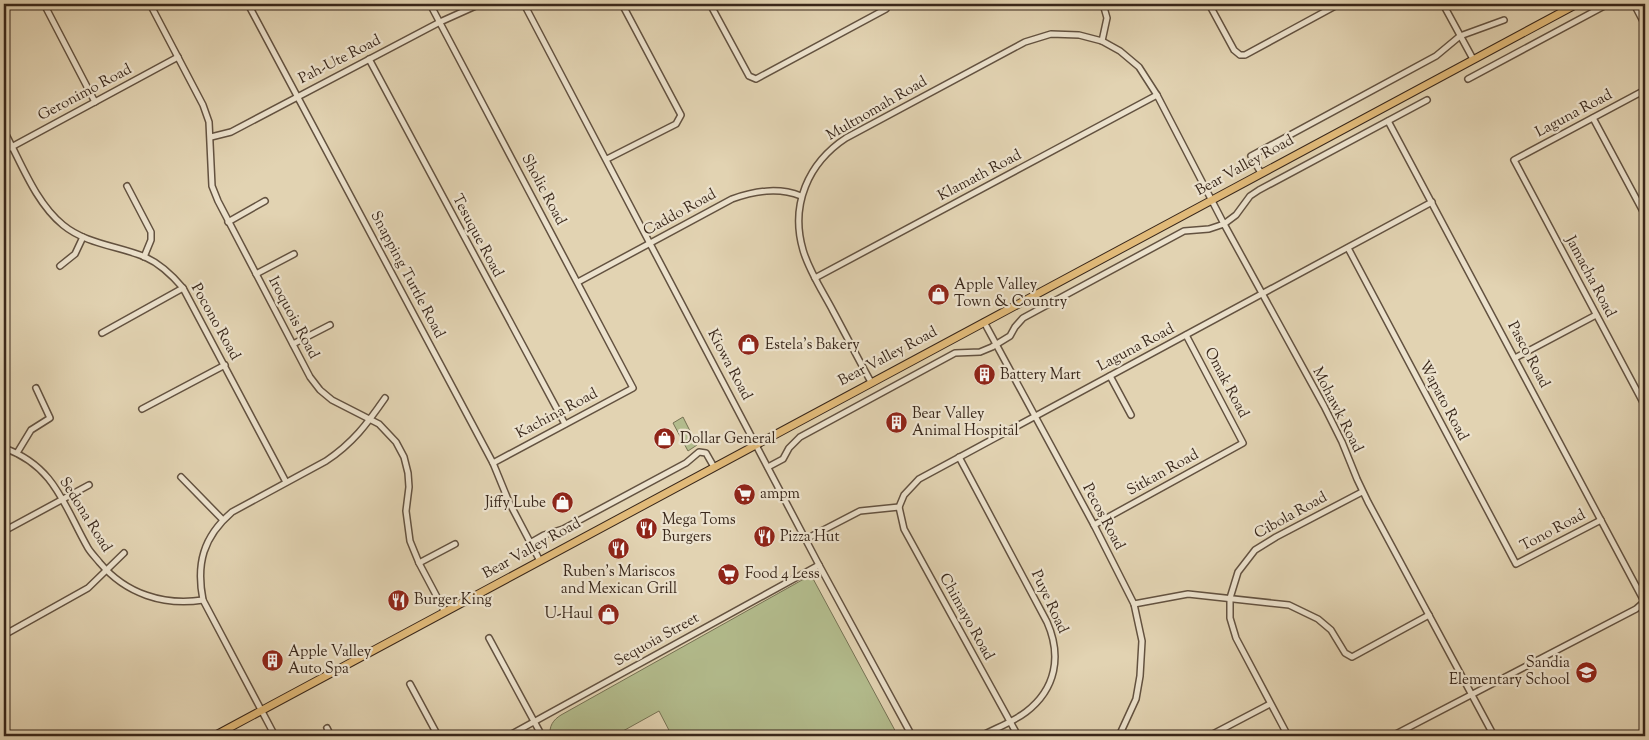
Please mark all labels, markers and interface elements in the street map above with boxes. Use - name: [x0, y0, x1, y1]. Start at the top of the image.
- street label: Pah-Ute Road: [295, 30, 385, 90]
- street label: Geronimo Road: [34, 59, 136, 127]
- street label: Multnomah Road: [823, 71, 932, 146]
- street label: Laguna Road: [1532, 85, 1617, 143]
- street label: Bear Valley Road: [1192, 130, 1298, 202]
- street label: Klamath Road: [934, 145, 1026, 207]
- street label: Sholic Road: [515, 151, 571, 230]
- street label: Caddo Road: [640, 184, 721, 242]
- street label: Tesuque Road: [446, 191, 508, 282]
- street label: Snapping Turtle Road: [365, 208, 450, 343]
- street label: Jamacha Road: [1559, 232, 1621, 322]
- street label: Iroquois Road: [262, 273, 324, 364]
- place label: Apple Valley Town & Country: [954, 275, 1068, 313]
- street label: Pocono Road: [185, 280, 245, 365]
- shop icon: Apple Valley Town & Country: [926, 282, 950, 306]
- street label: Pasco Road: [1502, 318, 1555, 393]
- street label: Laguna Road: [1094, 319, 1179, 377]
- street label: Bear Valley Road: [835, 322, 942, 392]
- street label: Kiowa Road: [701, 326, 757, 405]
- shop icon: Estela's Bakery: [737, 333, 761, 357]
- place label: Estela's Bakery: [765, 335, 860, 356]
- street label: Omak Road: [1199, 344, 1254, 422]
- street label: Wapato Road: [1413, 357, 1473, 445]
- building icon: Battery Mart: [972, 363, 996, 387]
- street label: Mohawk Road: [1306, 364, 1368, 457]
- place label: Battery Mart: [1000, 365, 1081, 386]
- street label: Kachina Road: [512, 383, 602, 444]
- place label: Bear Valley Animal Hospital: [912, 404, 1019, 442]
- building icon: Bear Valley Animal Hospital: [884, 411, 908, 435]
- shop icon: Dollar General: [652, 427, 676, 451]
- place label: Dollar General: [680, 429, 776, 450]
- street label: Sitkan Road: [1123, 444, 1203, 501]
- street label: Sedona Road: [54, 473, 117, 557]
- street label: Pecos Road: [1077, 480, 1130, 554]
- supermarket icon: ampm: [732, 482, 756, 506]
- place label: ampm: [760, 484, 800, 505]
- street label: Cibola Road: [1251, 487, 1332, 545]
- shop icon: Jiffy Lube: [550, 491, 574, 515]
- place label: Jiffy Lube: [484, 493, 546, 514]
- street label: Tono Road: [1517, 505, 1590, 557]
- place label: Mega Toms Burgers: [662, 510, 736, 548]
- street label: Bear Valley Road: [479, 513, 585, 585]
- restaurant icon: Mega Toms Burgers: [634, 517, 658, 541]
- restaurant icon: Pizza Hut: [752, 525, 776, 549]
- place label: Pizza Hut: [780, 527, 840, 548]
- restaurant icon: Ruben's Mariscos and Mexican Grill: [607, 537, 631, 561]
- place label: Ruben's Mariscos and Mexican Grill: [561, 562, 677, 600]
- supermarket icon: Food 4 Less: [717, 562, 741, 586]
- place label: Food 4 Less: [745, 564, 820, 585]
- street label: Puye Road: [1025, 567, 1073, 638]
- street label: Chimayo Road: [933, 570, 999, 665]
- restaurant icon: Burger King: [386, 588, 410, 612]
- place label: Burger King: [414, 590, 492, 611]
- shop icon: U-Haul: [597, 602, 621, 626]
- place label: U-Haul: [545, 604, 593, 625]
- street label: Sequoia Street: [611, 608, 703, 672]
- place label: Apple Valley Auto Spa: [288, 642, 372, 680]
- building icon: Apple Valley Auto Spa: [260, 649, 284, 673]
- place label: Sandia Elementary School: [1449, 653, 1570, 691]
- school or university icon: Sandia Elementary School: [1574, 660, 1598, 684]

